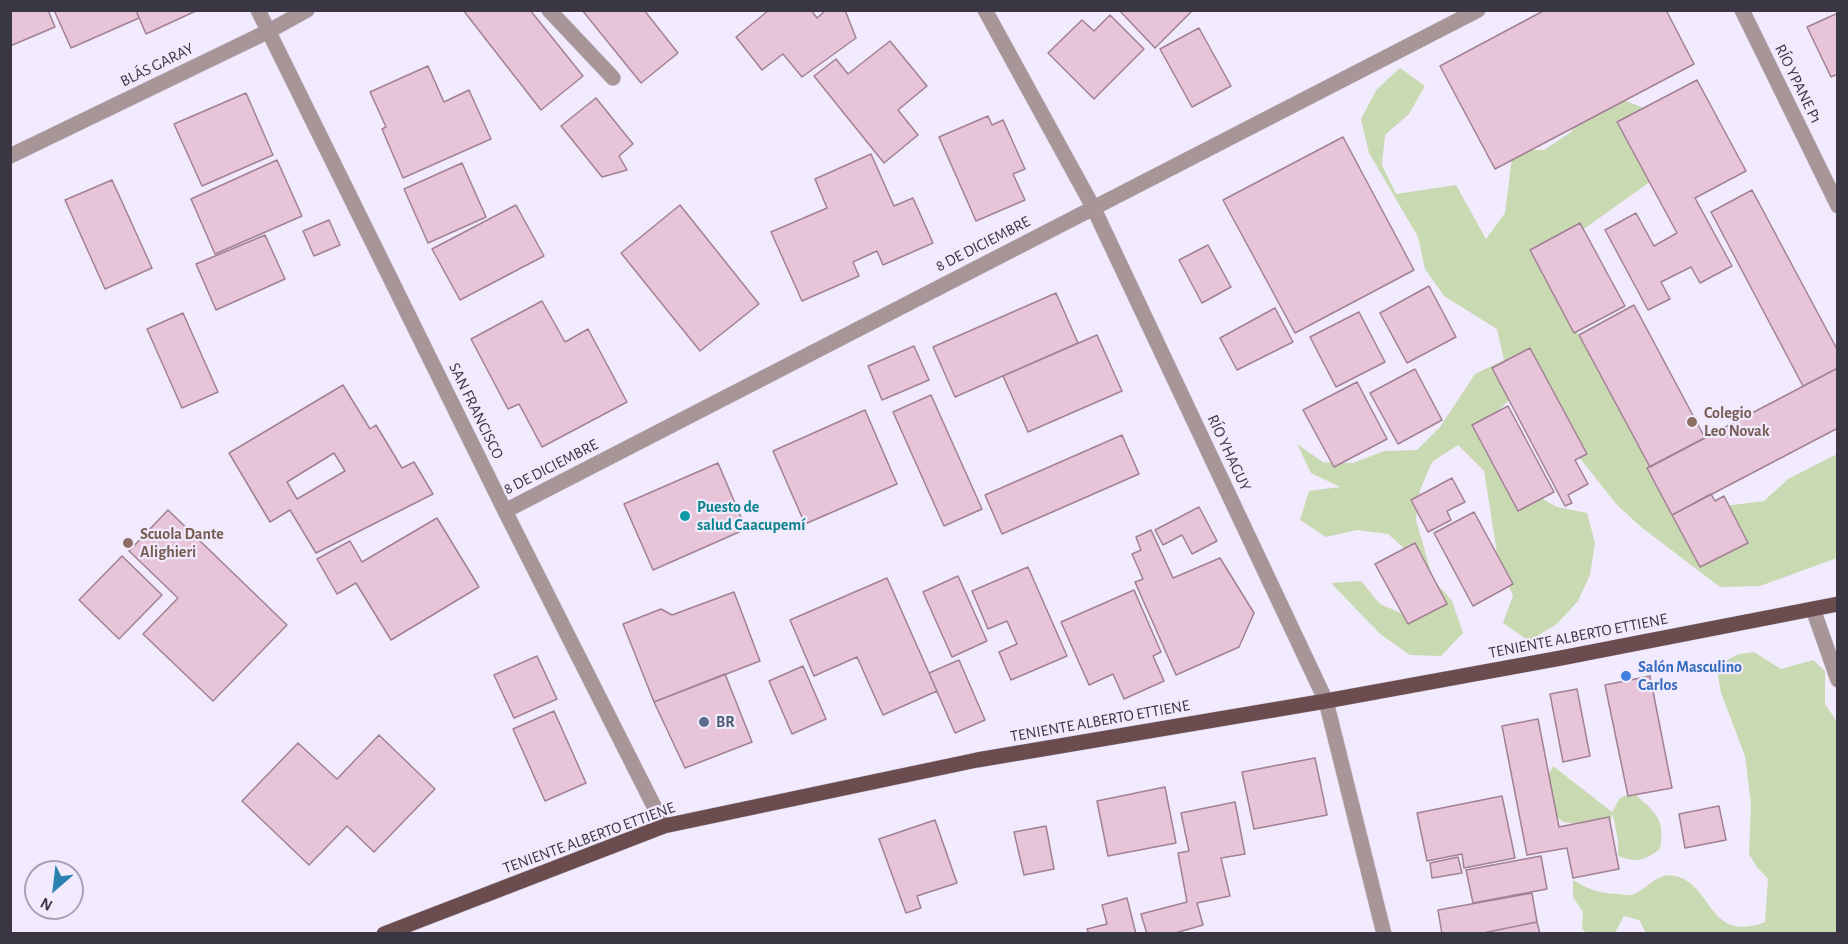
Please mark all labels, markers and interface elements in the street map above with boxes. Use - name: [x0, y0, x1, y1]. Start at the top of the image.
- street label: BLÁS GARAY: [117, 39, 197, 91]
- street label: RÍO YPANE P1: [1771, 41, 1825, 127]
- street label: 8 DE DICIEMBRE: [933, 212, 1033, 276]
- street label: SAN FRANCISCO: [444, 360, 508, 462]
- place label: Colegio Leo Novak: [1704, 403, 1770, 441]
- street label: RÍO YHAGUY: [1203, 412, 1255, 494]
- marker: Colegio Leo Novak: [1685, 415, 1699, 429]
- street label: 8 DE DICIEMBRE: [501, 435, 601, 499]
- place label: Puesto de salud Caacupemí: [697, 497, 805, 535]
- marker: Puesto de salud Caacupemí: [678, 509, 692, 523]
- place label: Scuola Dante Alighieri: [140, 524, 224, 562]
- marker: Scuola Dante Alighieri: [121, 536, 135, 550]
- street label: TENIENTE ALBERTO ETTIENE: [1487, 609, 1669, 663]
- place label: Salón Masculino Carlos: [1638, 657, 1742, 695]
- marker: Salón Masculino Carlos: [1619, 669, 1633, 683]
- street label: TENIENTE ALBERTO ETTIENE: [1009, 696, 1191, 746]
- place label: BR: [716, 712, 735, 732]
- marker: BR: [697, 715, 711, 729]
- street label: TENIENTE ALBERTO ETTIENE: [500, 798, 678, 878]
- north arrow: [24, 860, 84, 920]
- text: N: [38, 894, 55, 914]

